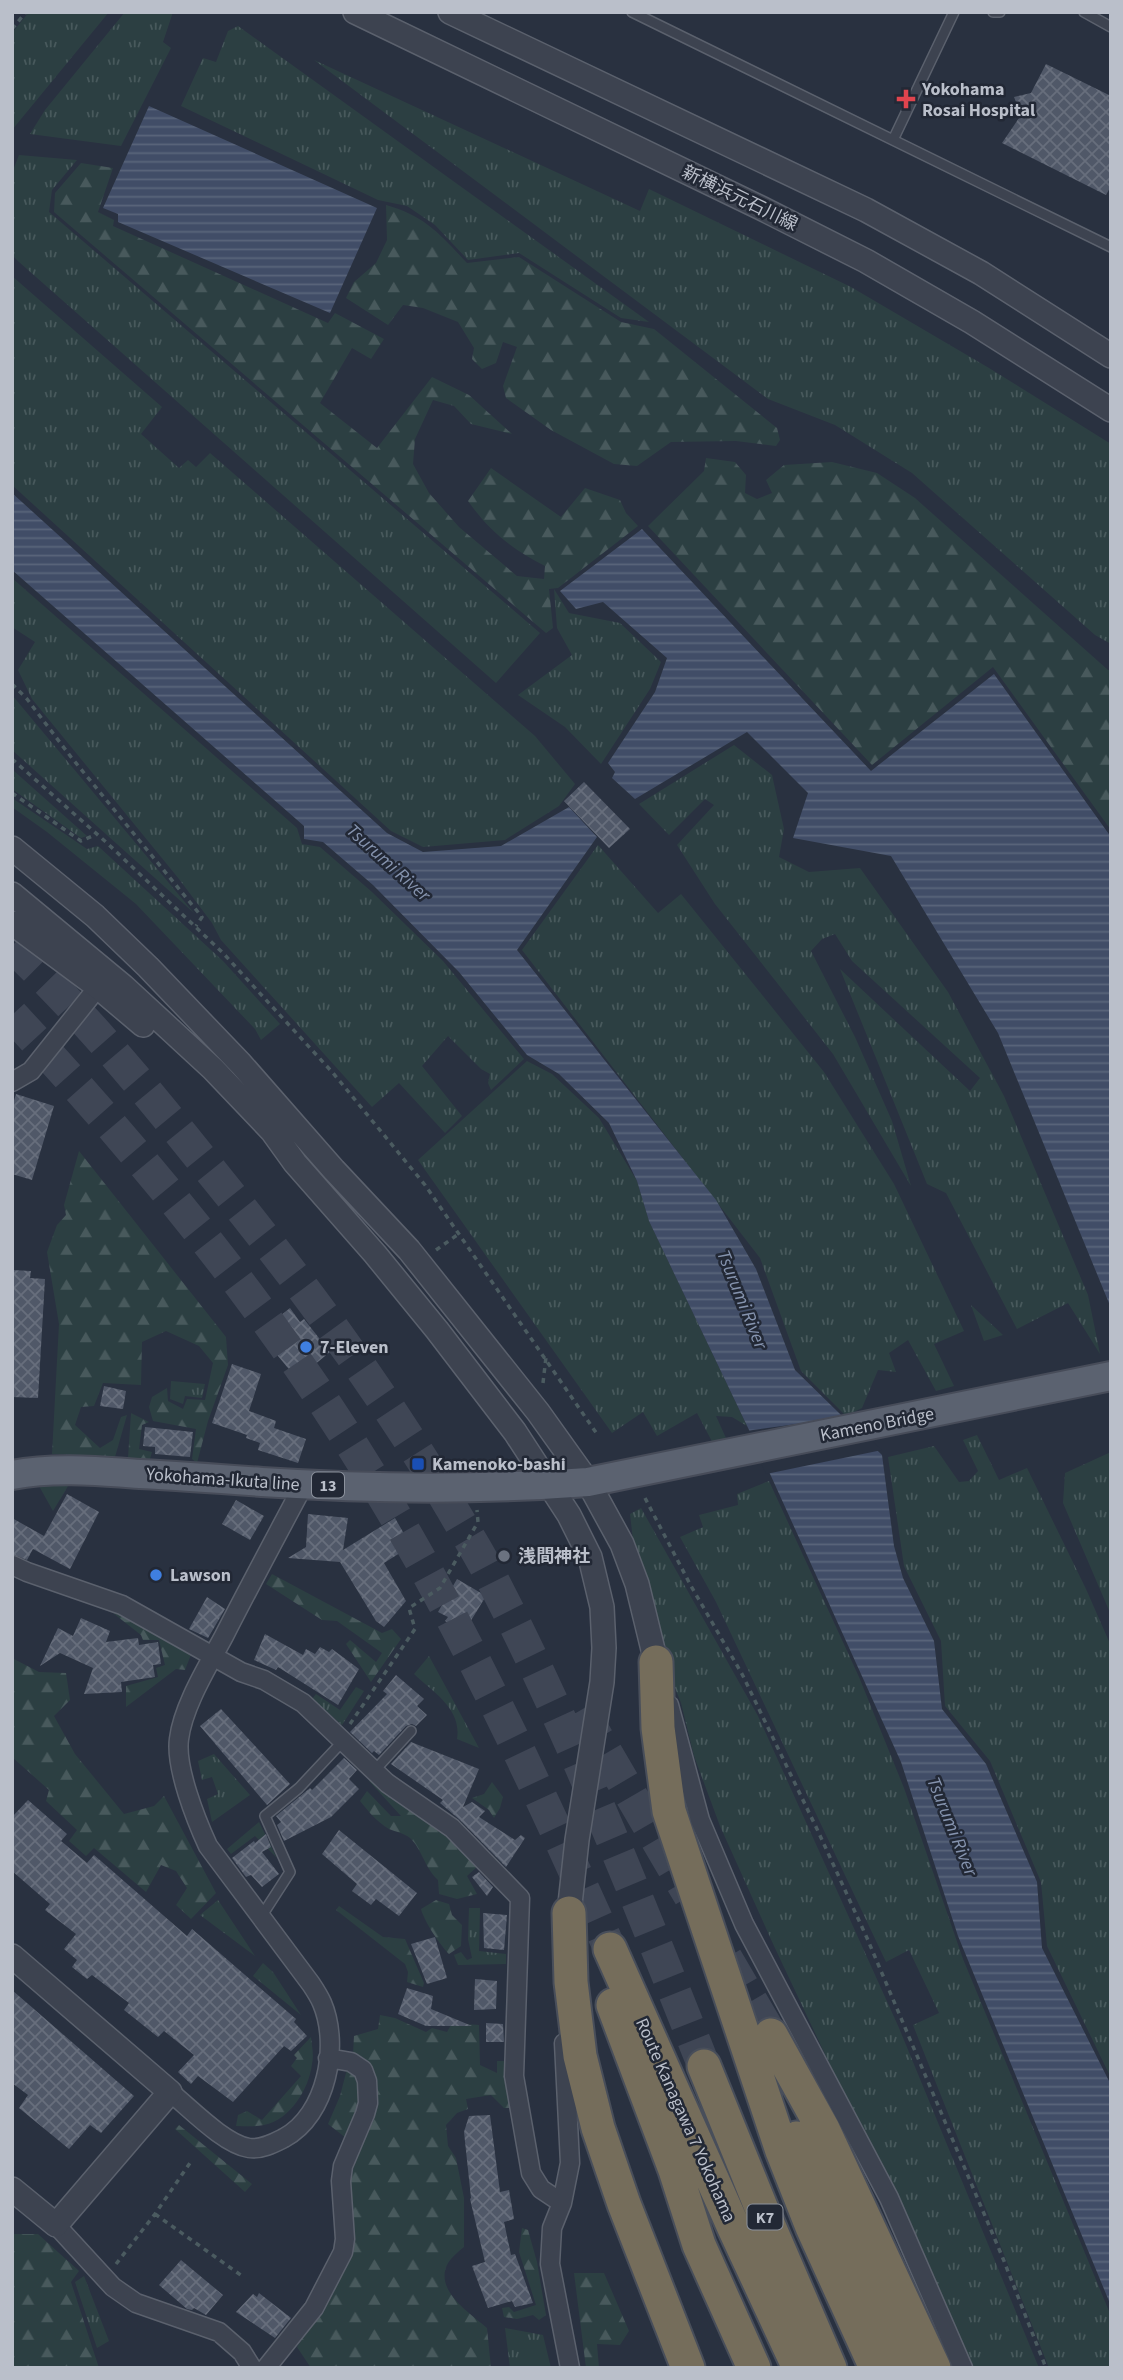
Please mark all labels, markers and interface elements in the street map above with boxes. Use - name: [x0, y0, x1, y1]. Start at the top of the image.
- place label: Yokohama Rosai Hospital: [921, 77, 1035, 123]
- marker: Yokohama Rosai Hospital: [896, 89, 916, 109]
- street label: 新横浜元石川線: [678, 160, 802, 237]
- water label: Tsurumi River: [340, 818, 437, 909]
- water label: Tsurumi River: [709, 1246, 774, 1355]
- place label: 7-Eleven: [320, 1335, 389, 1360]
- marker: 7-Eleven: [298, 1339, 314, 1355]
- street label: Kameno Bridge: [818, 1401, 936, 1448]
- place label: Kamenoko-bashi: [432, 1452, 566, 1477]
- marker: Kamenoko-bashi: [410, 1456, 426, 1472]
- street label: Yokohama-Ikuta line: [144, 1462, 301, 1497]
- road number: 13: [312, 1472, 344, 1498]
- place label: 浅間神社: [518, 1544, 590, 1569]
- marker: 浅間神社: [496, 1548, 512, 1564]
- place label: Lawson: [170, 1563, 231, 1588]
- marker: Lawson: [148, 1567, 164, 1583]
- water label: Tsurumi River: [919, 1773, 984, 1882]
- street label: Route Kanagawa 7 Yokohama: [629, 2014, 742, 2226]
- road number: K7: [748, 2204, 782, 2230]

